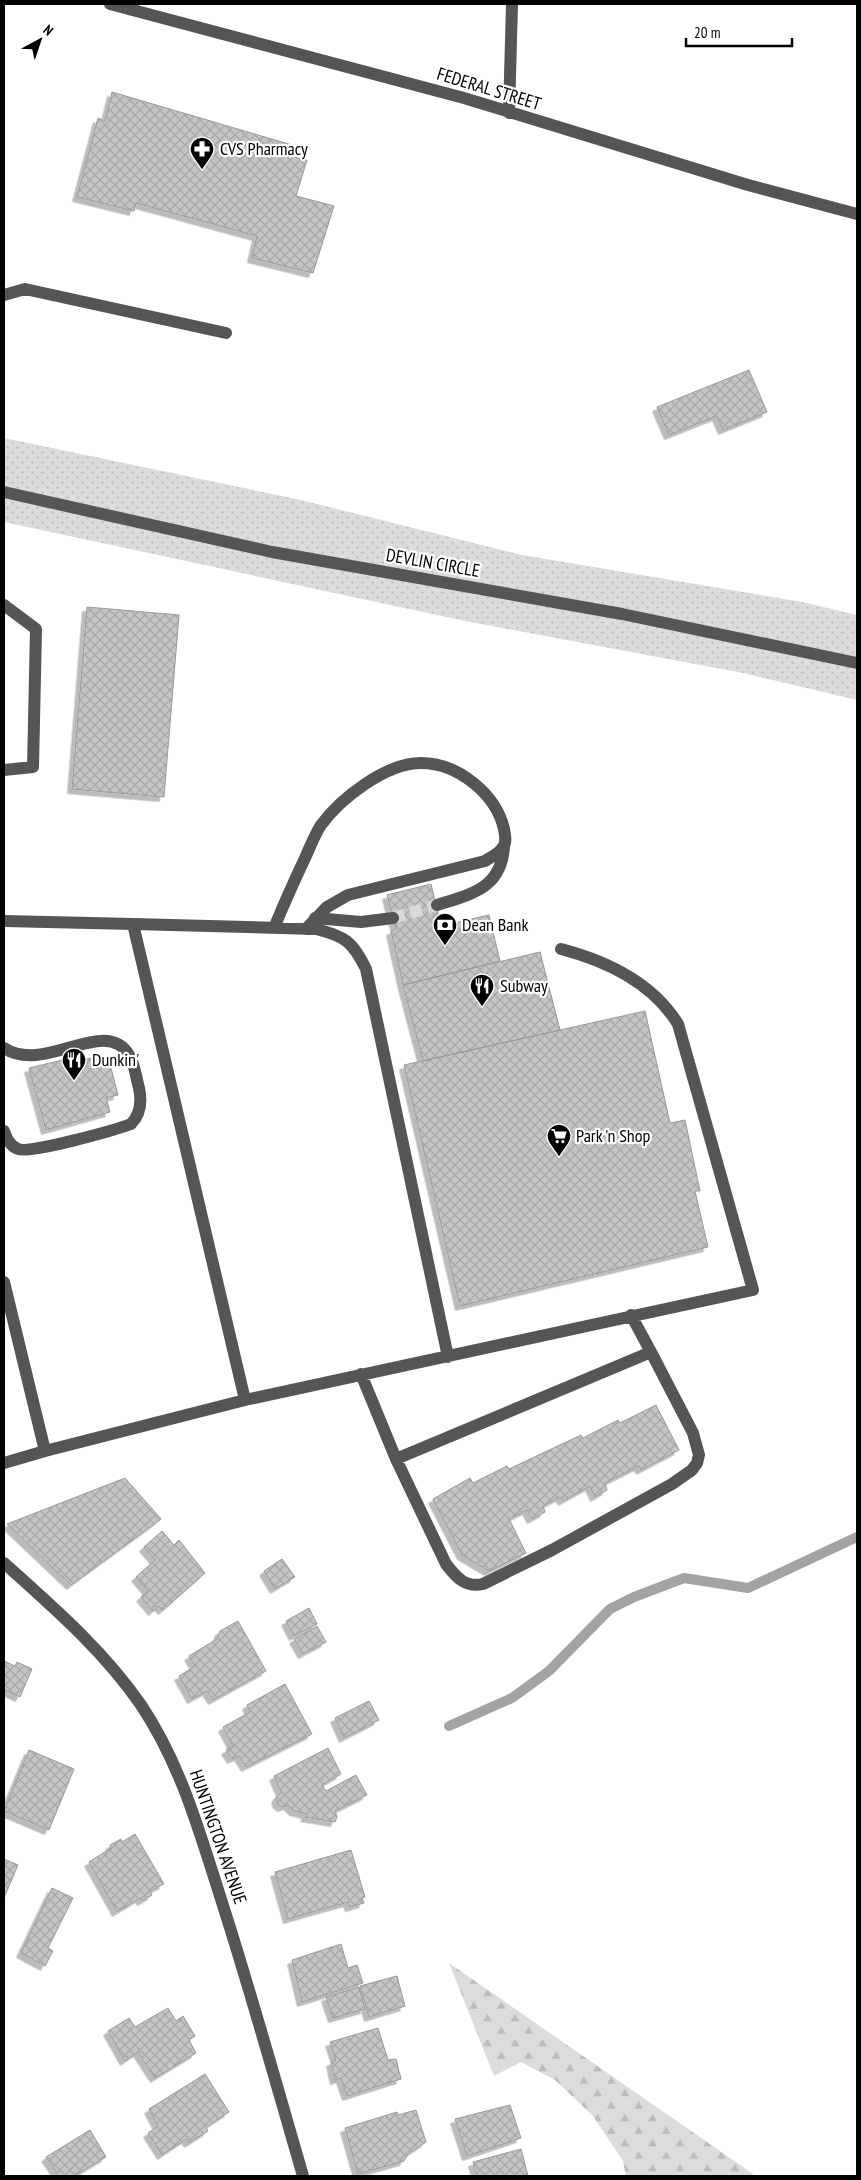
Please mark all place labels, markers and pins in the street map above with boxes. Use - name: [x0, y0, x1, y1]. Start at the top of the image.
- pharmacy icon: CVS Pharmacy: [189, 136, 215, 170]
- place label: CVS Pharmacy: [220, 137, 308, 160]
- bank icon: Dean Bank: [432, 912, 458, 946]
- place label: Dean Bank: [462, 913, 528, 936]
- restaurant icon: Subway: [469, 973, 495, 1007]
- place label: Subway: [500, 974, 548, 997]
- restaurant icon: Dunkin': [61, 1047, 87, 1081]
- place label: Dunkin': [92, 1048, 139, 1071]
- supermarket icon: Park 'n Shop: [546, 1123, 572, 1157]
- place label: Park 'n Shop: [576, 1124, 651, 1147]

